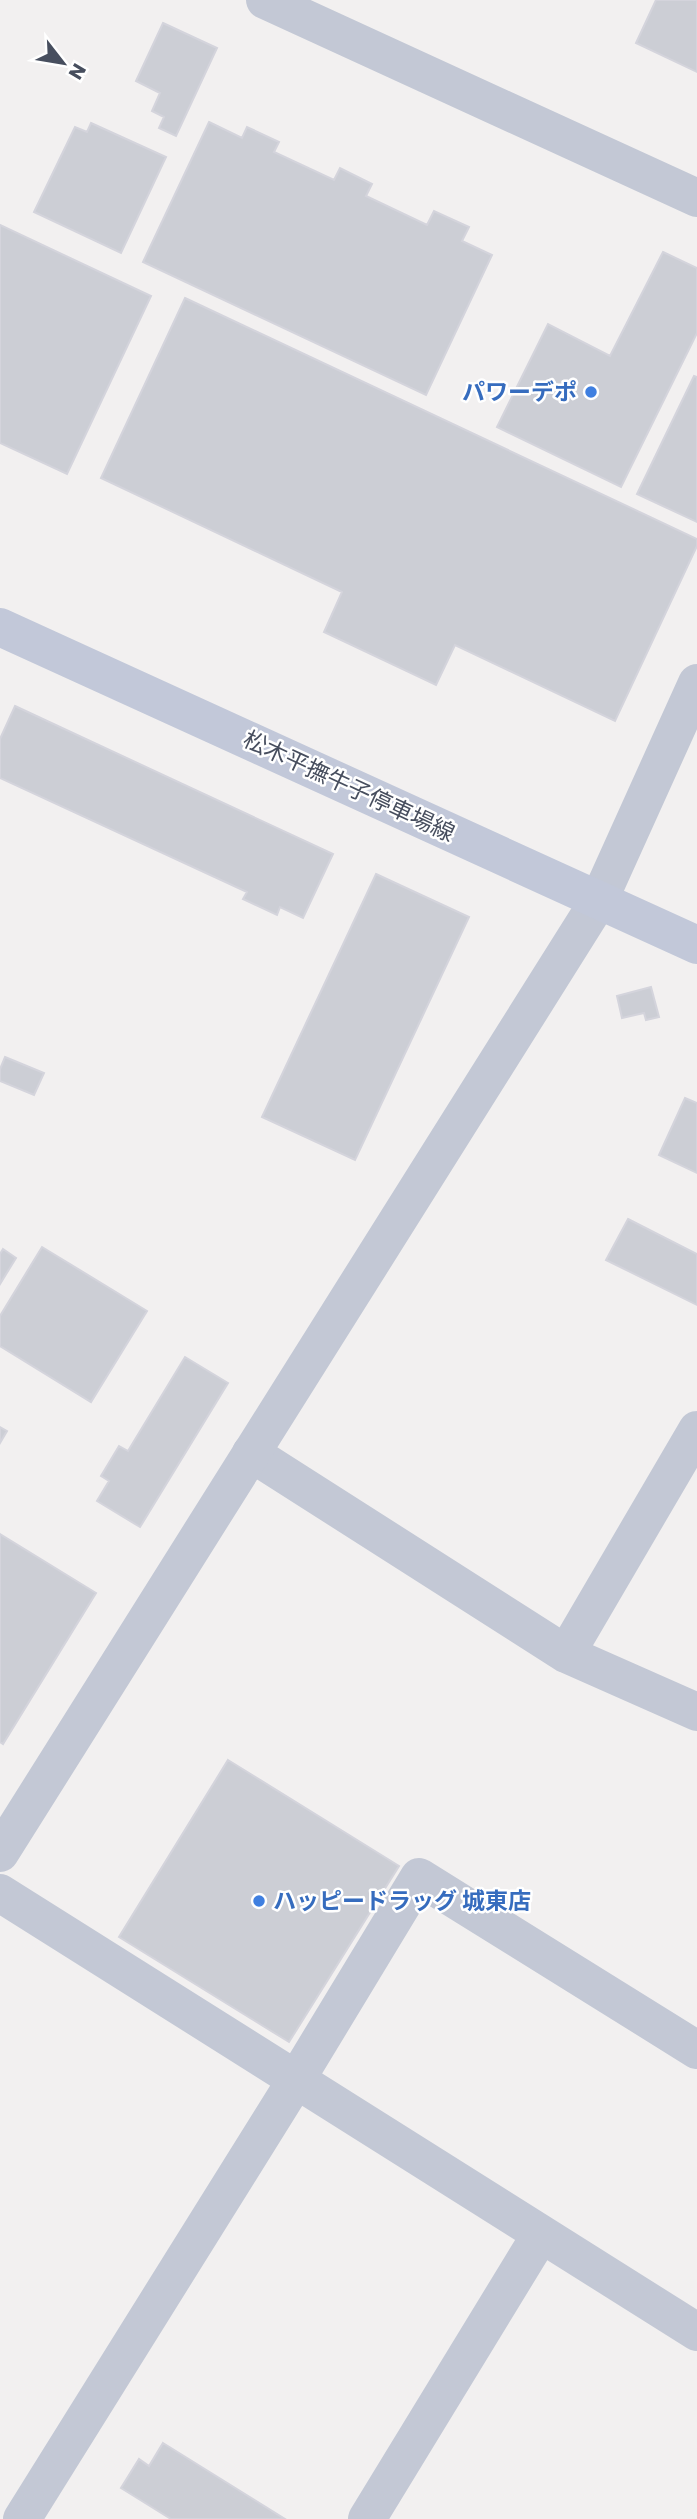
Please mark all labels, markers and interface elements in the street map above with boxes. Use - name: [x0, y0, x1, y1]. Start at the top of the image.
- north arrow: [28, 28, 98, 98]
- text: N: [62, 58, 92, 85]
- place label: パワーデポ: [462, 376, 577, 408]
- marker: パワーデポ: [583, 384, 599, 400]
- street label: 松木平撫牛子停車場線: [238, 723, 460, 849]
- place label: ハッピードラッグ 城東店: [273, 1885, 531, 1917]
- marker: ハッピードラッグ 城東店: [251, 1893, 267, 1909]

